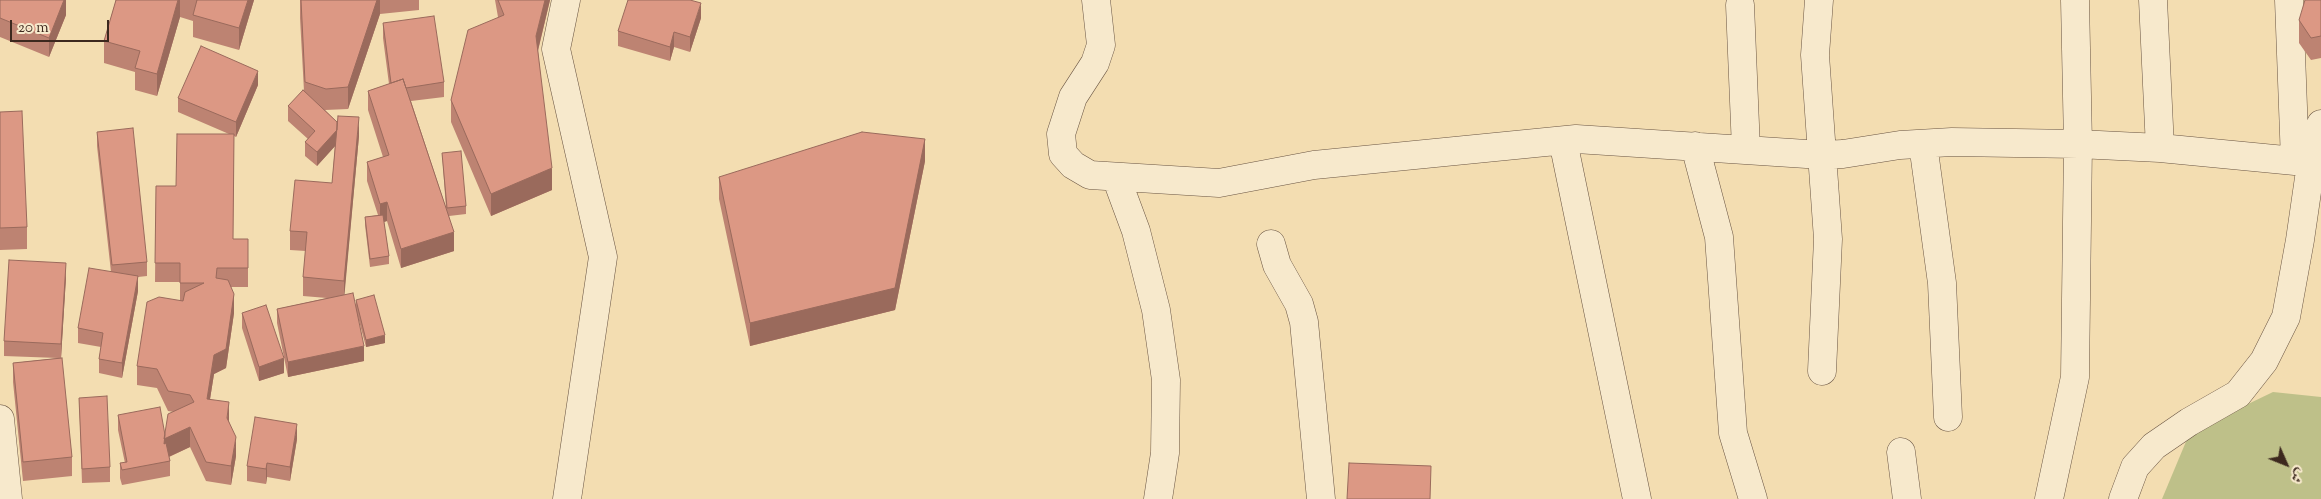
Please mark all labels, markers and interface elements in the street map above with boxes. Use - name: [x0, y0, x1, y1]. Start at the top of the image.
- scale bar: [12, 10, 111, 42]
- text: 20 m: [18, 18, 49, 39]
- north arrow: [2261, 439, 2311, 489]
- text: ش: [2285, 462, 2309, 486]

